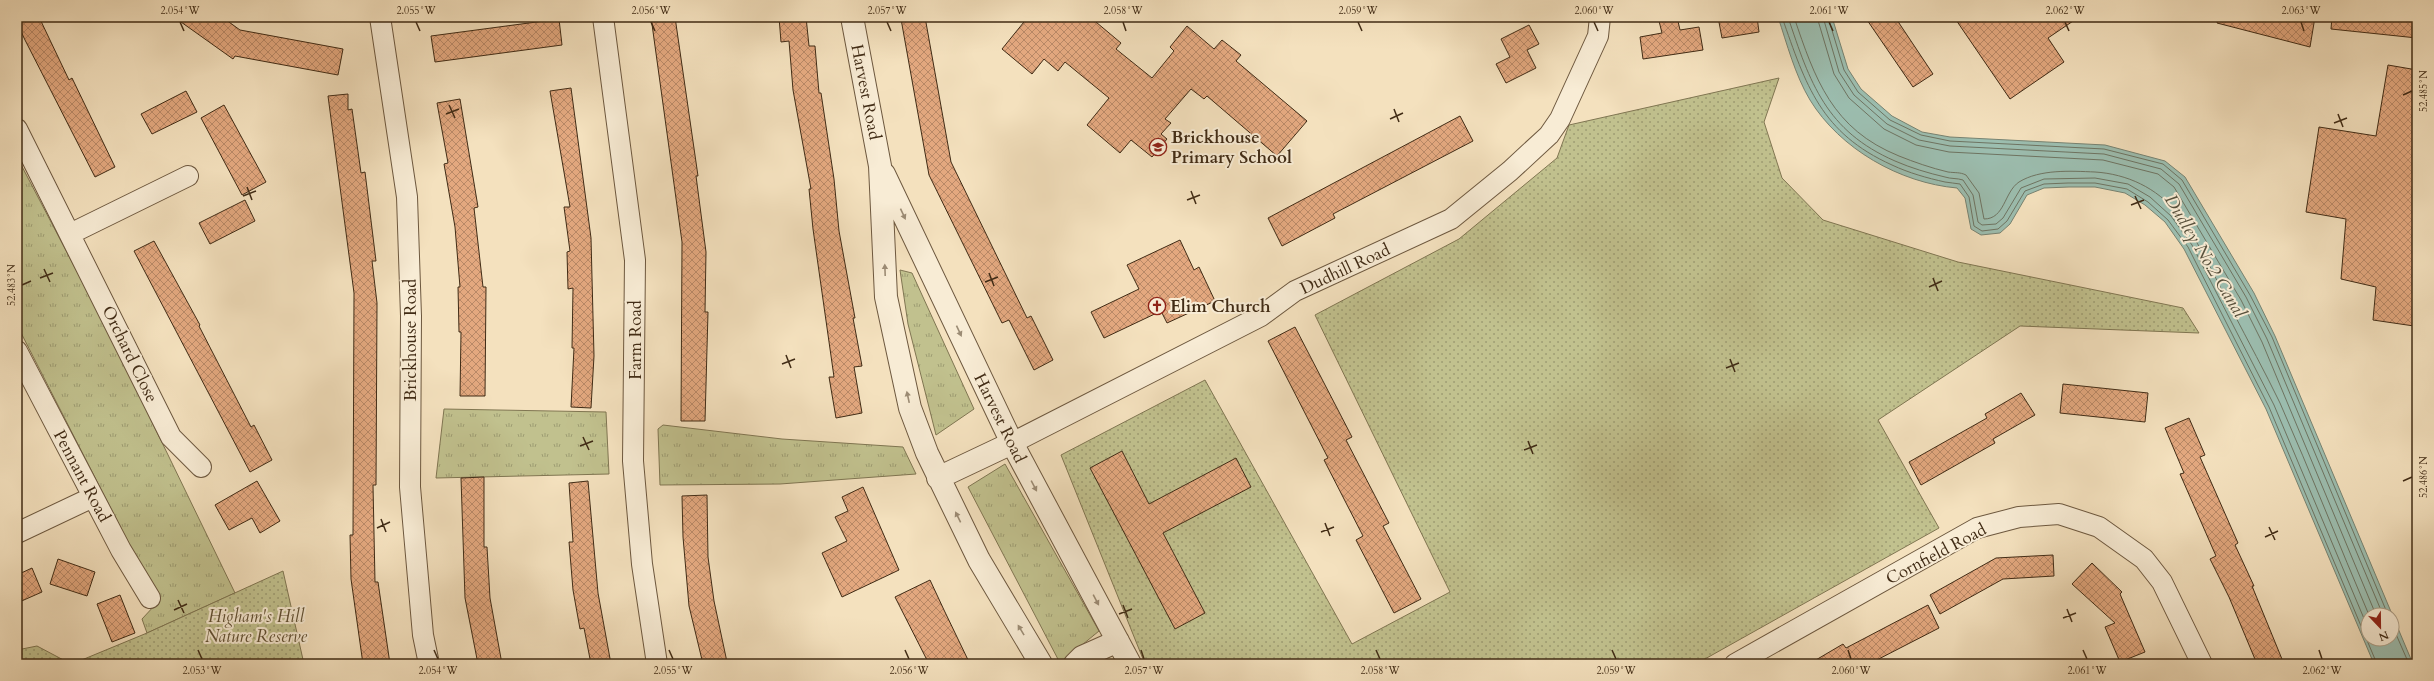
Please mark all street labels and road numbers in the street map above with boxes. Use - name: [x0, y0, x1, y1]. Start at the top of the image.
- street label: Harvest Road: [845, 42, 887, 142]
- street label: Dudhill Road: [1296, 238, 1394, 300]
- street label: Brickhouse Road: [399, 279, 422, 401]
- street label: Farm Road: [624, 300, 647, 380]
- street label: Orchard Close: [97, 302, 163, 406]
- street label: Harvest Road: [968, 369, 1032, 467]
- street label: Pennant Road: [48, 426, 116, 526]
- street label: Cornfield Road: [1882, 518, 1990, 590]

